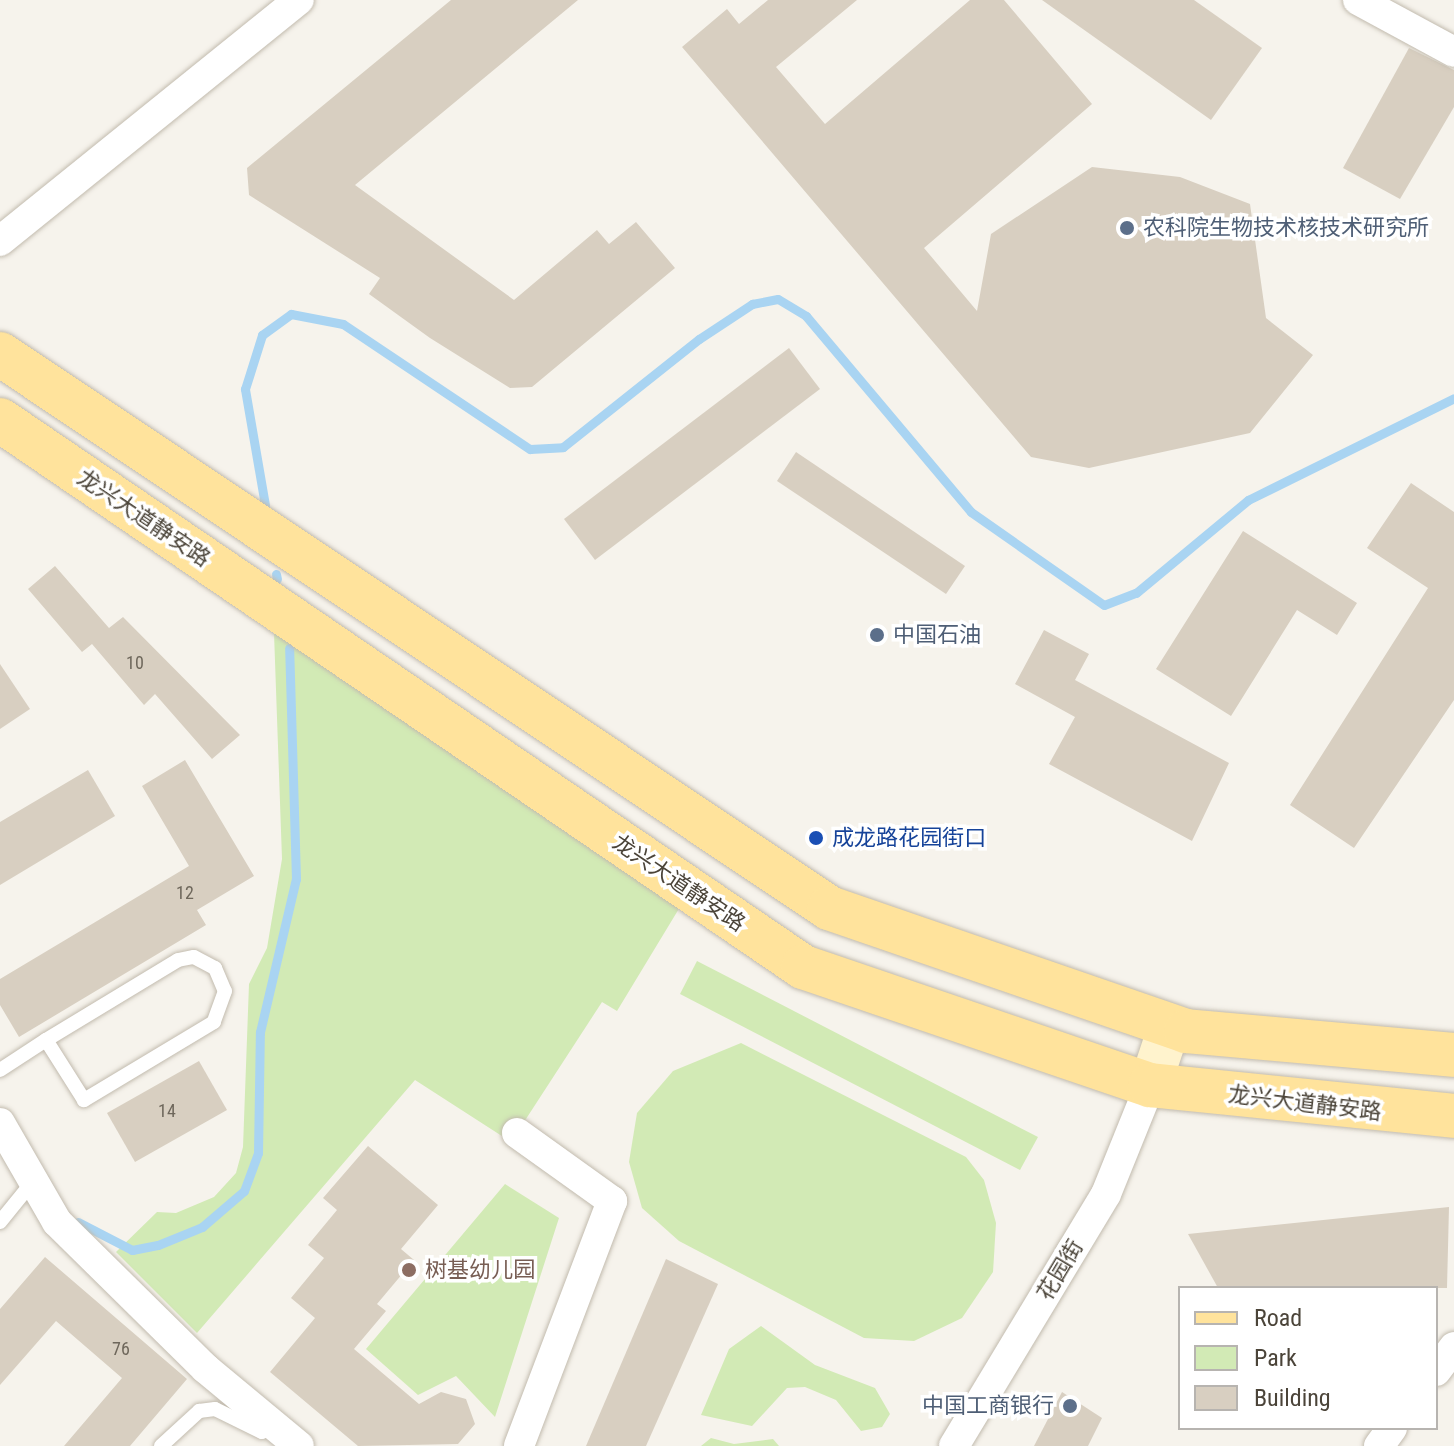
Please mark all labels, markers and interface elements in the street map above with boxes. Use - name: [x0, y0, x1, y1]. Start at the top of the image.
- place label: 农科院生物技术核技术研究所: [1143, 215, 1429, 241]
- marker: 农科院生物技术核技术研究所: [1118, 219, 1136, 237]
- street label: 龙兴大道静安路: [73, 464, 215, 572]
- place label: 中国石油: [893, 622, 981, 648]
- marker: 中国石油: [868, 626, 886, 644]
- house number: 10: [126, 652, 144, 674]
- place label: 成龙路花园街口: [832, 825, 986, 851]
- street label: 龙兴大道静安路: [608, 829, 750, 937]
- marker: 成龙路花园街口: [807, 829, 825, 847]
- house number: 12: [176, 882, 194, 904]
- street label: 龙兴大道静安路: [1227, 1081, 1383, 1125]
- house number: 14: [158, 1100, 176, 1122]
- street label: 花园街: [1032, 1235, 1088, 1305]
- place label: 树基幼儿园: [425, 1257, 535, 1283]
- marker: 树基幼儿园: [400, 1261, 418, 1279]
- legend: [1178, 1286, 1438, 1430]
- text: Road: [1254, 1304, 1302, 1332]
- house number: 76: [112, 1338, 130, 1360]
- text: Park: [1254, 1344, 1297, 1372]
- text: Building: [1254, 1384, 1331, 1412]
- place label: 中国工商银行: [922, 1393, 1054, 1419]
- marker: 中国工商银行: [1061, 1397, 1079, 1415]

